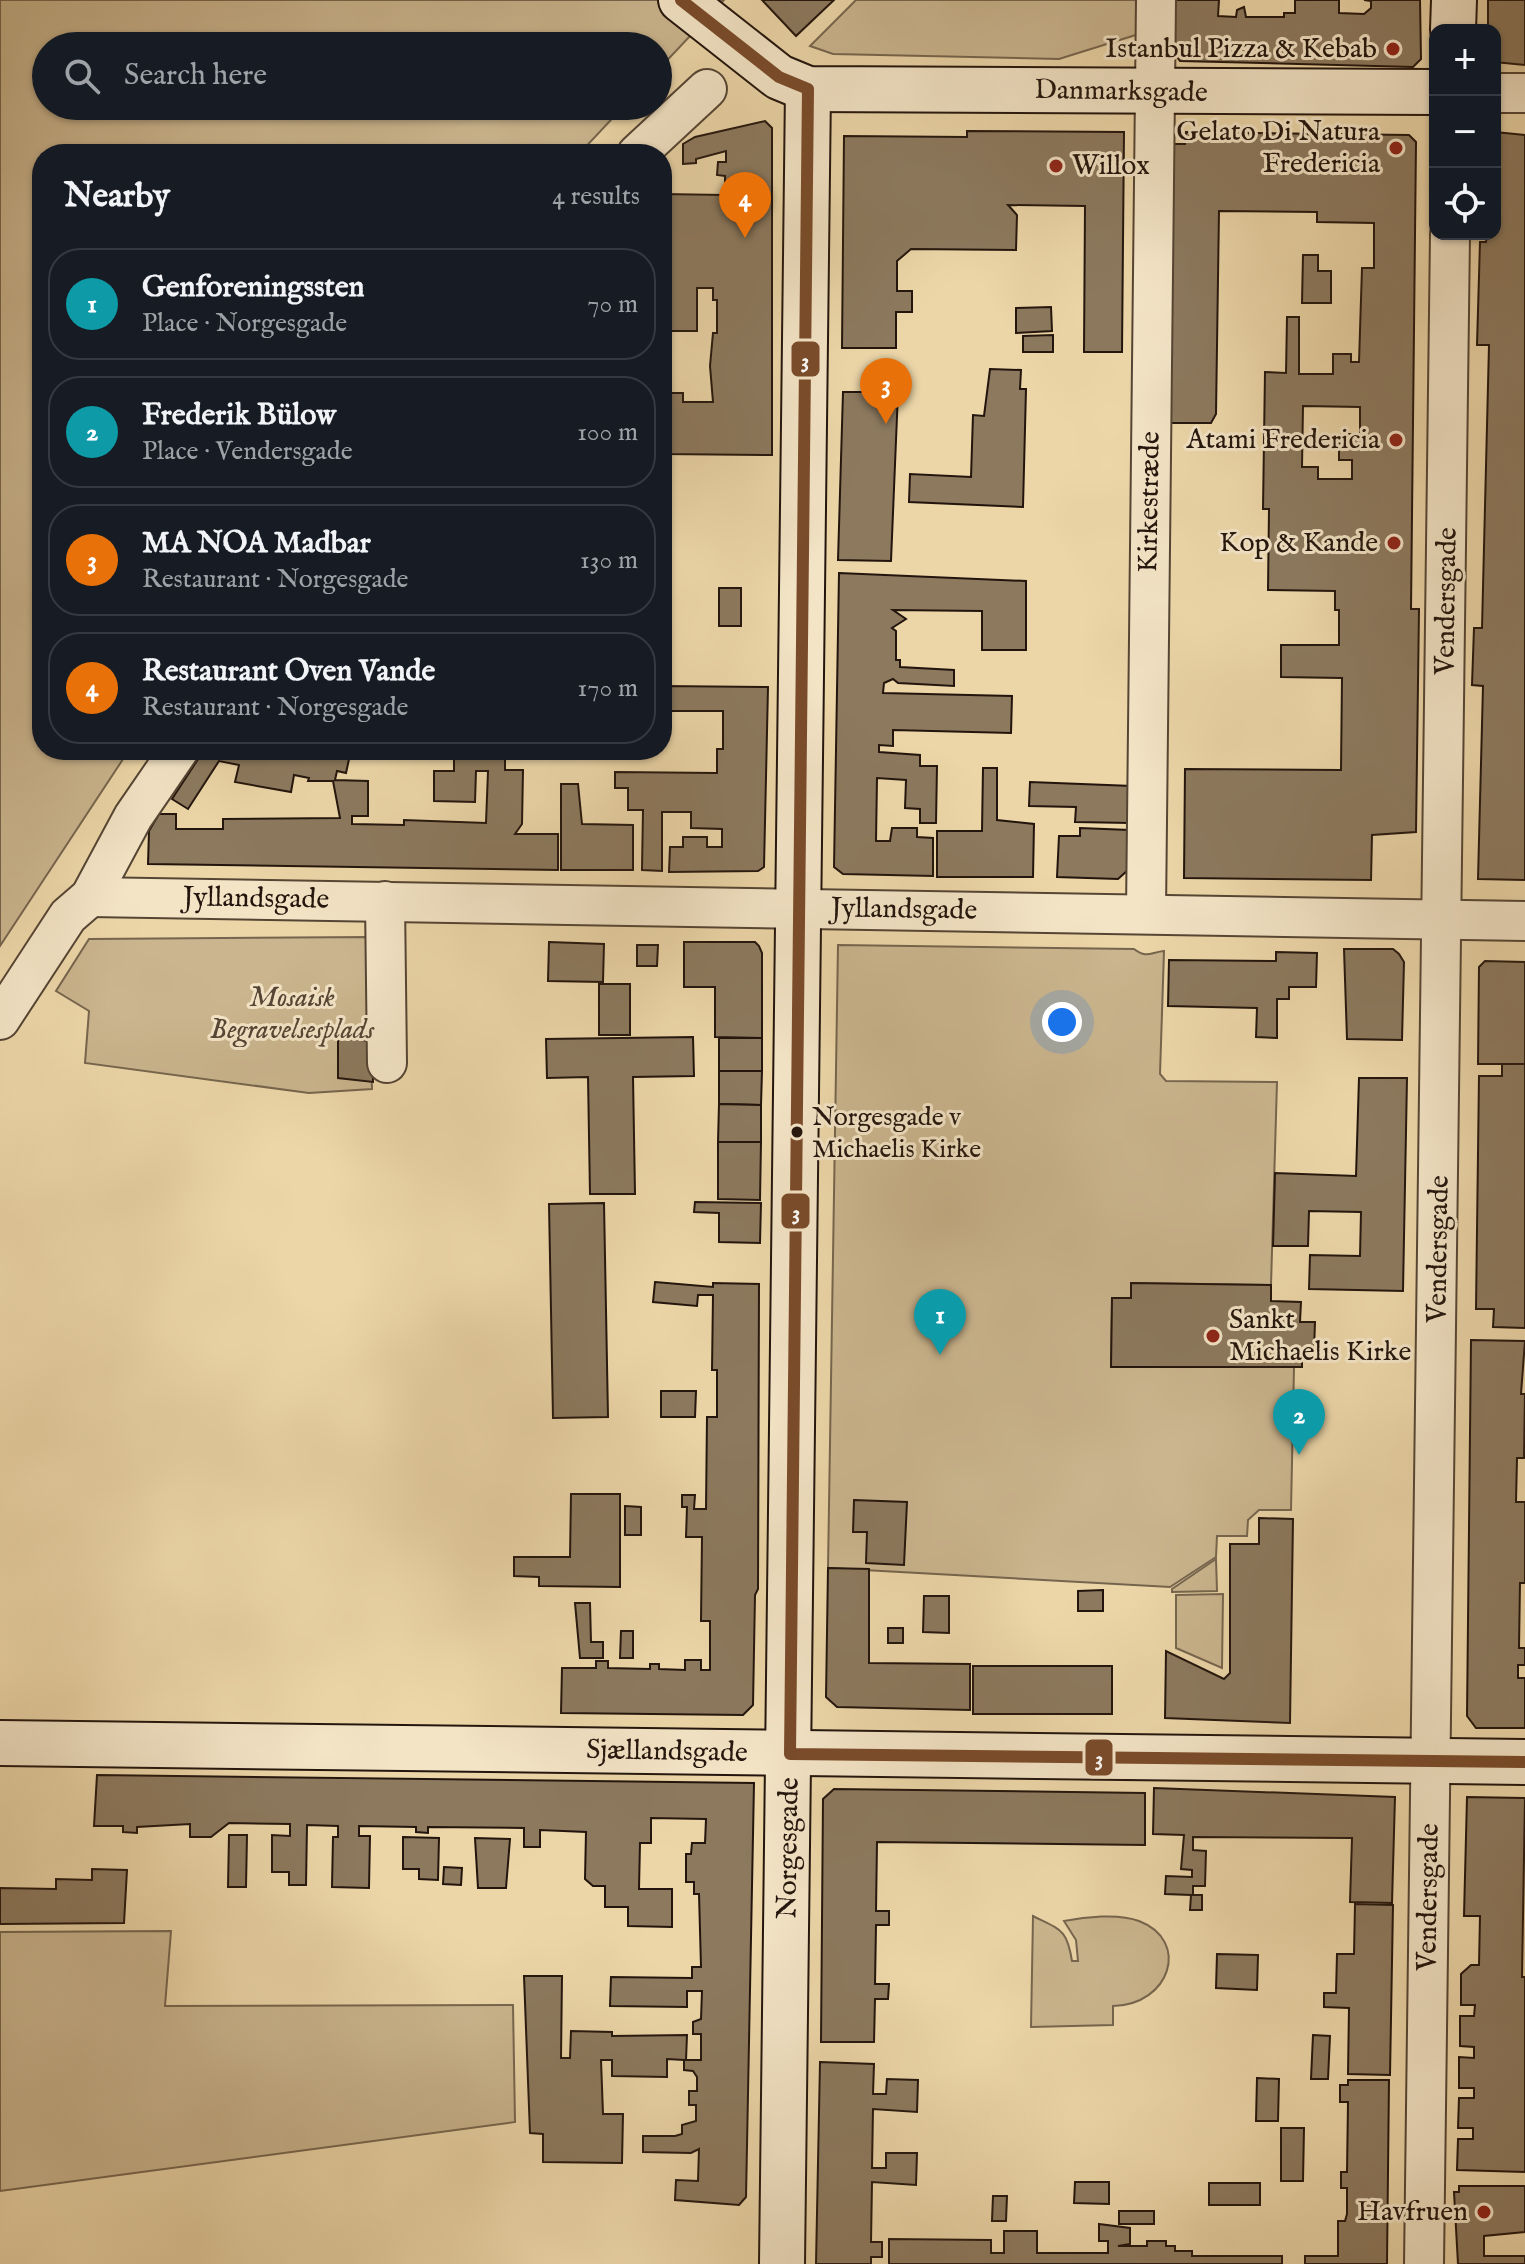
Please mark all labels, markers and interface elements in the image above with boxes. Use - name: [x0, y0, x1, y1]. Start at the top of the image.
- map controls: [1429, 24, 1501, 240]
- button: +: [1429, 24, 1501, 96]
- search box: [32, 32, 672, 120]
- place label: Istanbul Pizza & Kebab: [1105, 32, 1377, 67]
- marker: Istanbul Pizza & Kebab: [1384, 40, 1402, 58]
- icon: search: [60, 54, 104, 98]
- text: Search here: [124, 57, 267, 95]
- street label: Danmarksgade: [1034, 73, 1208, 111]
- button: −: [1429, 96, 1501, 168]
- place label: Gelato Di Natura Fredericia: [1176, 115, 1381, 182]
- marker: Gelato Di Natura Fredericia: [1387, 139, 1405, 157]
- place label: Willox: [1072, 149, 1150, 184]
- marker: Willox: [1047, 157, 1065, 175]
- button: locate: [1429, 168, 1501, 240]
- pin: 4: [719, 172, 771, 238]
- text: Nearby: [64, 175, 170, 218]
- text: 4 results: [552, 180, 640, 213]
- text: Genforeningssten: [142, 269, 365, 307]
- text: 1: [87, 288, 97, 321]
- text: 70 m: [587, 288, 638, 321]
- text: Place · Norgesgade: [142, 307, 347, 340]
- line badge: 3: [790, 340, 821, 378]
- text: 3: [801, 347, 809, 375]
- pin: 3: [860, 358, 912, 424]
- text: Frederik Bülow: [142, 397, 336, 435]
- text: 2: [86, 416, 98, 449]
- text: 100 m: [577, 416, 638, 449]
- place label: Atami Fredericia: [1186, 423, 1381, 458]
- street label: Kirkestræde: [1131, 431, 1169, 573]
- marker: Atami Fredericia: [1387, 431, 1405, 449]
- text: Place · Vendersgade: [142, 435, 353, 468]
- text: MA NOA Madbar: [142, 525, 371, 563]
- place label: Kop & Kande: [1219, 526, 1378, 561]
- street label: Vendersgade: [1428, 527, 1466, 676]
- marker: Kop & Kande: [1385, 534, 1403, 552]
- text: 3: [87, 544, 97, 577]
- text: 130 m: [580, 544, 638, 577]
- text: Restaurant · Norgesgade: [142, 563, 409, 596]
- text: Restaurant Oven Vande: [142, 653, 435, 691]
- text: 4: [86, 672, 98, 705]
- text: 170 m: [578, 672, 638, 705]
- text: Restaurant · Norgesgade: [142, 691, 409, 724]
- street label: Jyllandsgade: [179, 880, 330, 918]
- street label: Jyllandsgade: [827, 891, 978, 929]
- park label: Mosaisk Begravelsesplads: [210, 981, 375, 1048]
- your location: [1042, 1002, 1082, 1042]
- place label: Norgesgade v Michaelis Kirke: [812, 1101, 981, 1166]
- marker: Norgesgade v Michaelis Kirke: [789, 1124, 805, 1140]
- street label: Vendersgade: [1420, 1175, 1458, 1324]
- line badge: 3: [780, 1192, 811, 1230]
- text: 3: [792, 1199, 800, 1227]
- pin: 1: [914, 1289, 966, 1355]
- place label: Sankt Michaelis Kirke: [1229, 1303, 1411, 1370]
- marker: Sankt Michaelis Kirke: [1204, 1327, 1222, 1345]
- pin: 2: [1273, 1389, 1325, 1455]
- street label: Sjællandsgade: [586, 1733, 748, 1771]
- line badge: 3: [1084, 1738, 1114, 1777]
- text: 3: [1095, 1745, 1103, 1773]
- street label: Norgesgade: [770, 1777, 808, 1919]
- street label: Vendersgade: [1410, 1823, 1448, 1972]
- place label: Havfruen: [1357, 2195, 1468, 2230]
- marker: Havfruen: [1475, 2203, 1493, 2221]

